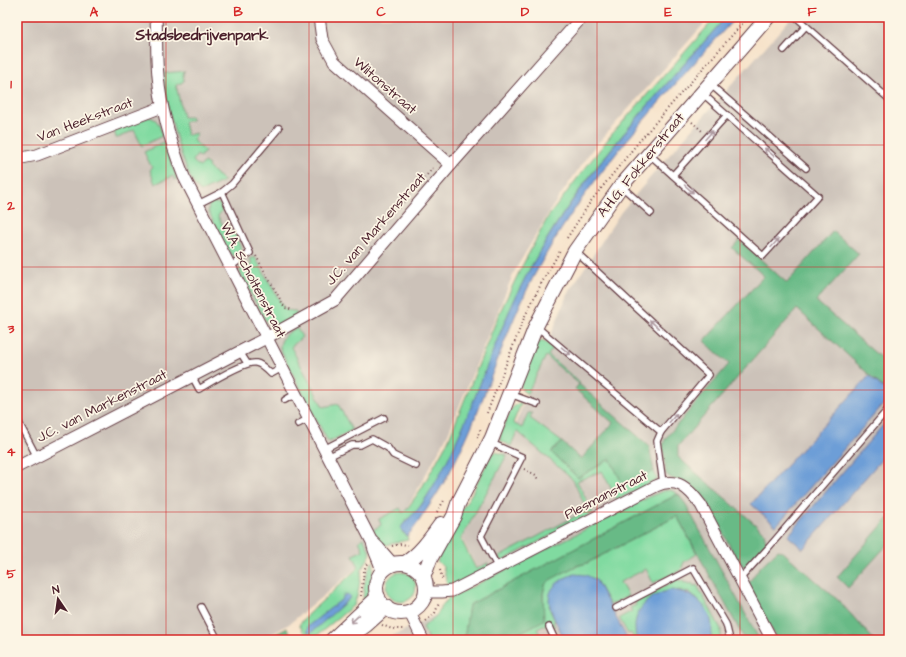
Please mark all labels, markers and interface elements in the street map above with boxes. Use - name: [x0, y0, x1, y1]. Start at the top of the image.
- text: A: [90, 3, 99, 21]
- text: B: [233, 3, 243, 21]
- text: C: [376, 3, 386, 21]
- text: D: [521, 3, 530, 21]
- text: E: [664, 3, 672, 21]
- text: F: [807, 3, 817, 21]
- district label: Stadsbedrijvenpark: [135, 25, 269, 46]
- street label: Wiltonstraat: [349, 53, 421, 119]
- text: 1: [10, 75, 12, 93]
- street label: Van Heekstraat: [34, 92, 136, 147]
- street label: A.H.G. Fokkerstraat: [593, 108, 690, 221]
- one-way arrow: [704, 130, 713, 140]
- one-way arrow: [764, 148, 775, 157]
- street label: J.C. van Markenstraat: [321, 168, 431, 290]
- one-way arrow: [683, 184, 694, 193]
- text: 2: [6, 197, 15, 215]
- street label: W.A. Scholtenstraat: [215, 219, 291, 341]
- one-way arrow: [770, 238, 779, 248]
- text: 3: [7, 320, 15, 338]
- one-way arrow: [649, 320, 660, 329]
- one-way arrow: [561, 347, 571, 356]
- street label: J.C. van Markenstraat: [33, 364, 171, 448]
- one-way arrow: [669, 412, 678, 423]
- text: 4: [7, 443, 16, 461]
- street label: Plesmanstraat: [561, 465, 651, 525]
- text: 5: [6, 565, 16, 583]
- north arrow: [38, 579, 78, 619]
- text: N: [51, 582, 61, 598]
- one-way arrow: [350, 614, 360, 624]

